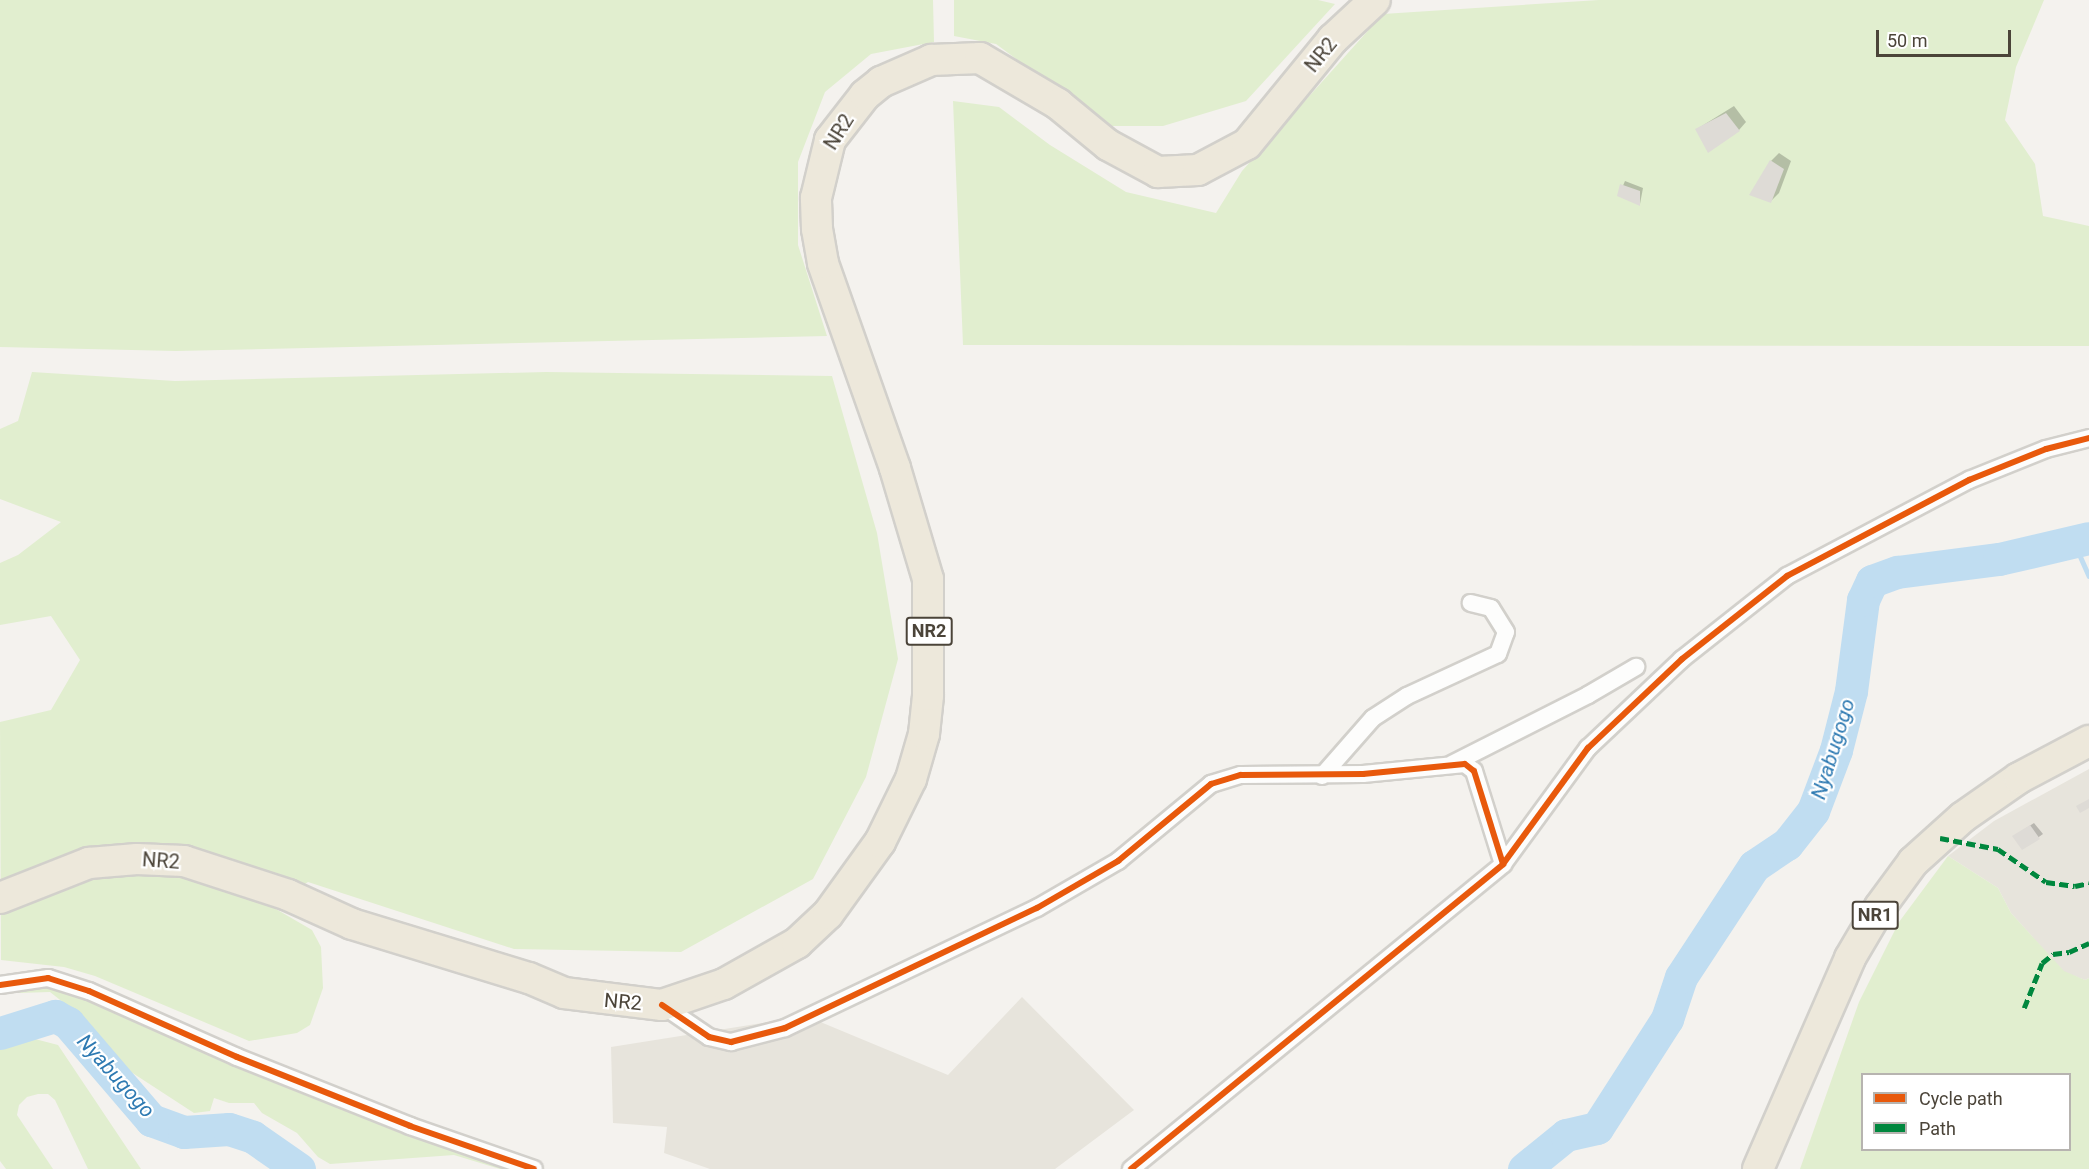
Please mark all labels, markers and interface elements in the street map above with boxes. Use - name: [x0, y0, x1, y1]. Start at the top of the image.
- scale bar: [1879, 18, 2014, 56]
- text: 50 m: [1887, 30, 1927, 51]
- street label: NR2: [1300, 33, 1342, 77]
- street label: NR2: [819, 110, 859, 154]
- road number: NR2: [905, 616, 953, 646]
- water label: Nyabugogo: [1806, 696, 1860, 802]
- street label: NR2: [141, 848, 181, 874]
- road number: NR1: [1851, 900, 1899, 930]
- street label: NR2: [603, 988, 643, 1016]
- water label: Nyabugogo: [72, 1029, 160, 1123]
- legend: [1861, 1073, 2071, 1151]
- text: Cycle path: [1919, 1088, 2003, 1109]
- text: Path: [1919, 1118, 1956, 1139]

